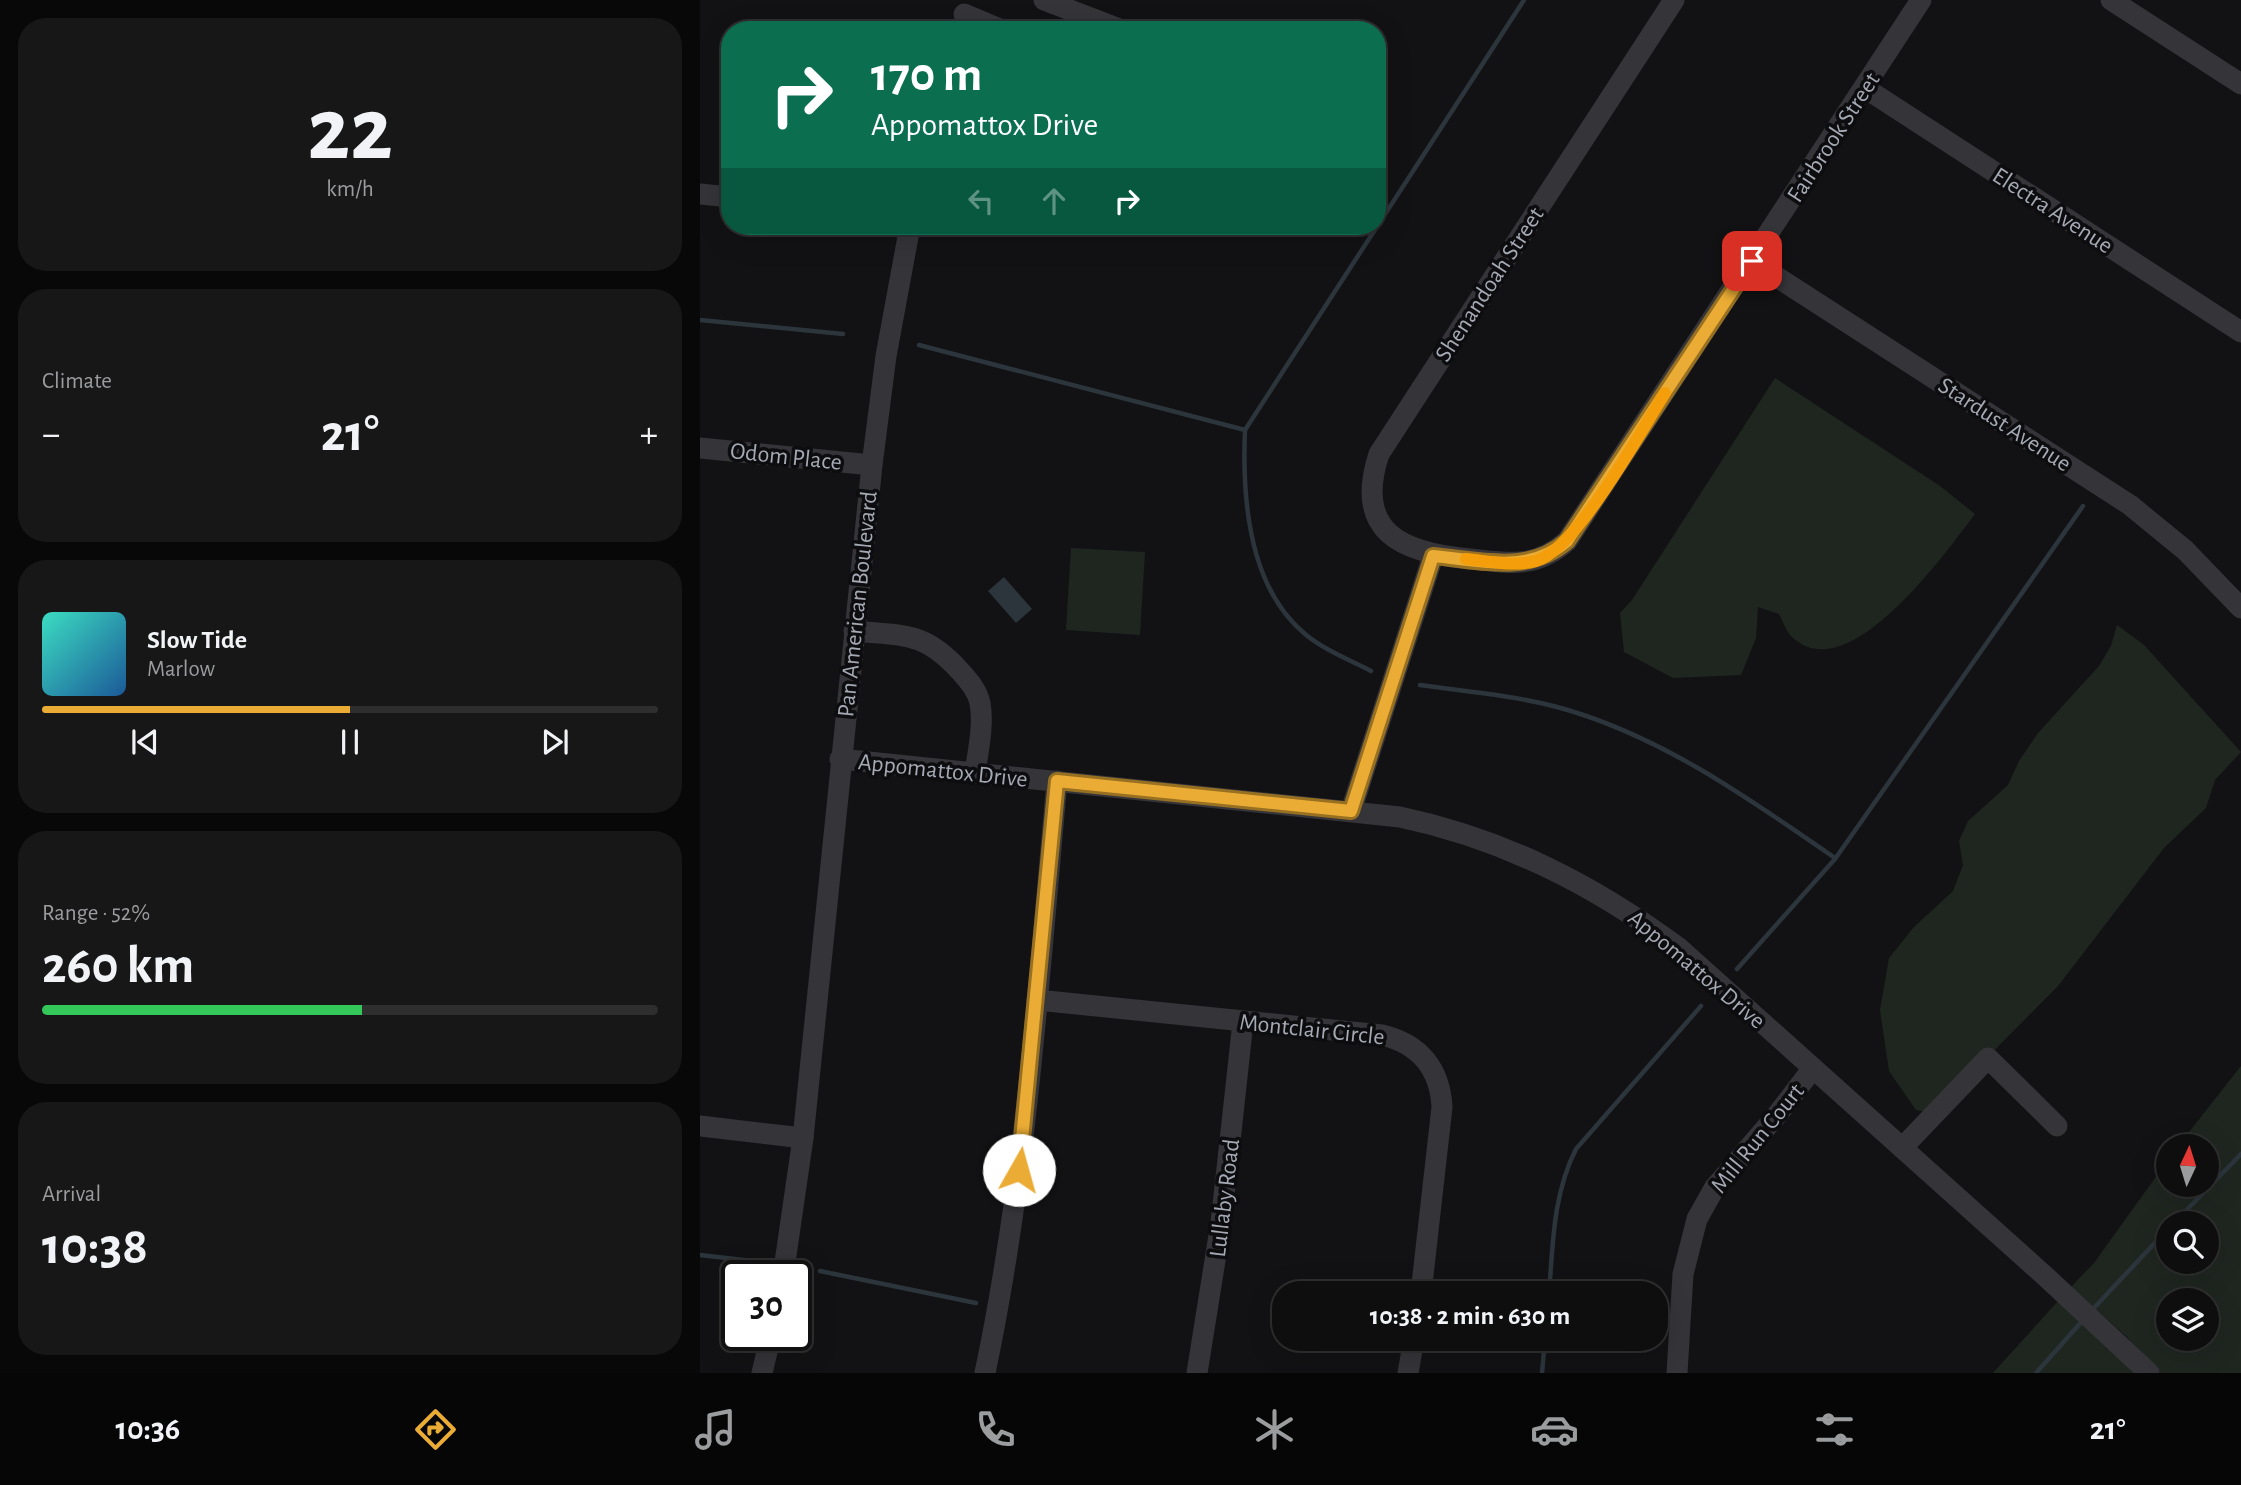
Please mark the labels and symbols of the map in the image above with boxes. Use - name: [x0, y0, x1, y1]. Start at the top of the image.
- street label: Fairbrook Street: [1783, 68, 1885, 207]
- street label: Electra Avenue: [1988, 163, 2117, 258]
- street label: Shenandoah Street: [1431, 203, 1549, 366]
- pin: [1722, 231, 1782, 291]
- street label: Stardust Avenue: [1934, 373, 2075, 476]
- street label: Odom Place: [729, 439, 843, 475]
- street label: Pan American Boulevard: [834, 490, 882, 718]
- street label: Appomattox Drive: [857, 750, 1029, 792]
- street label: Appomattox Drive: [1623, 906, 1769, 1034]
- street label: Montclair Circle: [1238, 1010, 1386, 1050]
- street label: Mill Run Court: [1707, 1079, 1809, 1198]
- position arrow: [982, 1133, 1056, 1207]
- north arrow: [2156, 1134, 2219, 1197]
- street label: Lullaby Road: [1206, 1138, 1244, 1259]
- speed limit sign: 30: [721, 1260, 812, 1351]

